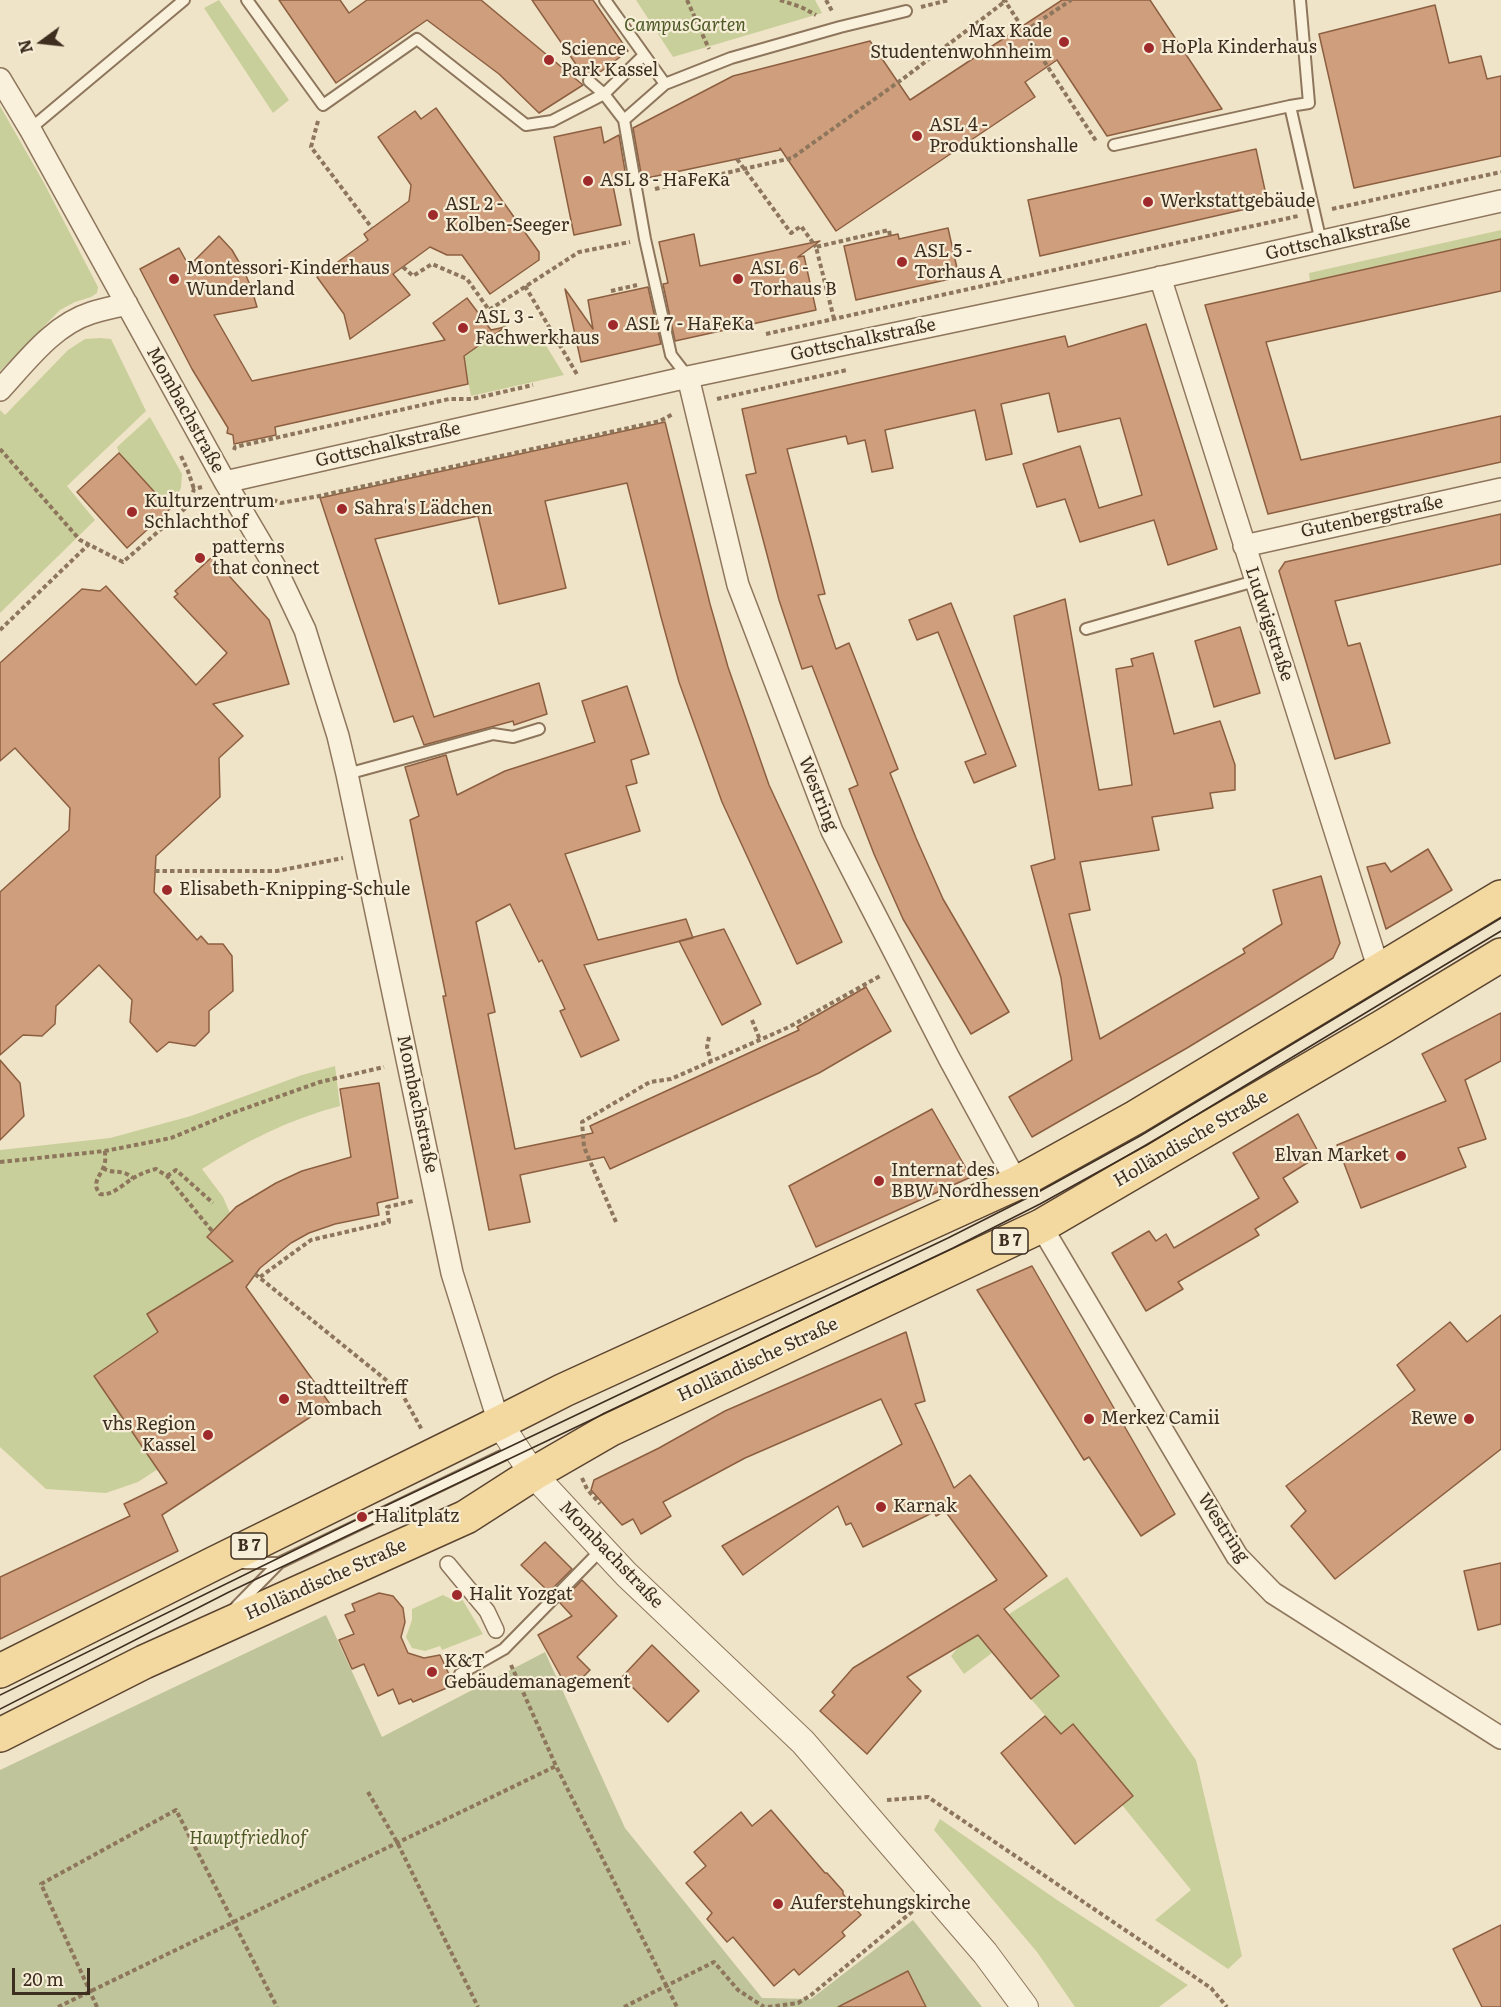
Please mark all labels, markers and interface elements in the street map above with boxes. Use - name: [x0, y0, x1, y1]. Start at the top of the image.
- north arrow: [12, 12, 72, 72]
- park label: CampusGarten: [624, 15, 746, 37]
- place label: Max Kade Studentenwohnheim: [870, 21, 1052, 63]
- marker: Max Kade Studentenwohnheim: [1057, 35, 1071, 49]
- text: N: [11, 37, 38, 56]
- place label: HoPla Kinderhaus: [1161, 37, 1317, 59]
- place label: Science Park Kassel: [561, 39, 658, 82]
- marker: HoPla Kinderhaus: [1142, 41, 1156, 55]
- marker: Science Park Kassel: [542, 53, 556, 67]
- place label: ASL 4 - Produktionshalle: [929, 115, 1078, 158]
- marker: ASL 4 - Produktionshalle: [910, 129, 924, 143]
- place label: ASL 8 - HaFeKa: [600, 170, 730, 192]
- marker: ASL 8 - HaFeKa: [581, 174, 595, 188]
- place label: Werkstattgebäude: [1160, 191, 1315, 213]
- place label: ASL 2 - Kolben-Seeger: [445, 194, 569, 236]
- marker: Werkstattgebäude: [1141, 195, 1155, 209]
- marker: ASL 2 - Kolben-Seeger: [426, 208, 440, 222]
- street label: Gottschalkstraße: [1263, 211, 1413, 265]
- place label: ASL 5 - Torhaus A: [914, 241, 1002, 284]
- marker: ASL 5 - Torhaus A: [895, 255, 909, 269]
- place label: Montessori-Kinderhaus Wunderland: [186, 258, 389, 300]
- place label: ASL 6 - Torhaus B: [750, 258, 837, 300]
- marker: Montessori-Kinderhaus Wunderland: [167, 272, 181, 286]
- marker: ASL 6 - Torhaus B: [731, 272, 745, 286]
- place label: ASL 3 - Fachwerkhaus: [475, 307, 599, 350]
- place label: ASL 7 - HaFeKa: [625, 314, 754, 336]
- street label: Gottschalkstraße: [788, 314, 938, 366]
- marker: ASL 7 - HaFeKa: [606, 318, 620, 332]
- marker: ASL 3 - Fachwerkhaus: [456, 321, 470, 335]
- street label: Mombachstraße: [141, 343, 229, 477]
- street label: Gottschalkstraße: [313, 418, 463, 472]
- place label: Kulturzentrum Schlachthof: [144, 491, 275, 534]
- street label: Gutenbergstraße: [1299, 491, 1445, 543]
- place label: Sahra's Lädchen: [354, 498, 493, 520]
- marker: Sahra's Lädchen: [335, 502, 349, 516]
- marker: Kulturzentrum Schlachthof: [125, 505, 139, 519]
- place label: patterns that connect: [212, 537, 320, 580]
- marker: patterns that connect: [193, 551, 207, 565]
- street label: Ludwigstraße: [1240, 564, 1298, 684]
- street label: Westring: [793, 754, 843, 834]
- place label: Elisabeth-Knipping-Schule: [179, 879, 410, 901]
- marker: Elisabeth-Knipping-Schule: [160, 883, 174, 897]
- street label: Mombachstraße: [392, 1033, 442, 1175]
- street label: Holländische Straße: [1110, 1086, 1272, 1192]
- place label: Elvan Market: [1274, 1145, 1389, 1167]
- marker: Elvan Market: [1394, 1149, 1408, 1163]
- place label: Internat des BBW Nordhessen: [891, 1160, 1040, 1202]
- marker: Internat des BBW Nordhessen: [872, 1174, 886, 1188]
- road number: B 7: [992, 1228, 1028, 1254]
- street label: Holländische Straße: [674, 1313, 842, 1407]
- place label: Stadtteiltreff Mombach: [296, 1378, 407, 1420]
- marker: Stadtteiltreff Mombach: [277, 1392, 291, 1406]
- place label: Merkez Camii: [1101, 1408, 1220, 1430]
- place label: Rewe: [1411, 1408, 1457, 1430]
- marker: Merkez Camii: [1082, 1412, 1096, 1426]
- marker: Rewe: [1462, 1412, 1476, 1426]
- place label: vhs Region Kassel: [102, 1414, 196, 1456]
- marker: vhs Region Kassel: [201, 1428, 215, 1442]
- street label: Westring: [1193, 1489, 1253, 1567]
- place label: Karnak: [893, 1496, 957, 1518]
- street label: Mombachstraße: [554, 1497, 668, 1613]
- marker: Karnak: [874, 1500, 888, 1514]
- place label: Halitplatz: [374, 1506, 459, 1528]
- marker: Halitplatz: [355, 1510, 369, 1524]
- road number: B 7: [231, 1533, 267, 1559]
- street label: Holländische Straße: [242, 1535, 410, 1625]
- place label: Halit Yozgat: [469, 1584, 573, 1606]
- marker: Halit Yozgat: [450, 1588, 464, 1602]
- place label: K&T Gebäudemanagement: [444, 1651, 631, 1694]
- marker: K&T Gebäudemanagement: [425, 1665, 439, 1679]
- park label: Hauptfriedhof: [189, 1828, 307, 1850]
- place label: Auferstehungskirche: [790, 1893, 971, 1915]
- marker: Auferstehungskirche: [771, 1897, 785, 1911]
- scale bar: [15, 1956, 93, 1994]
- text: 20 m: [23, 1965, 64, 1992]

